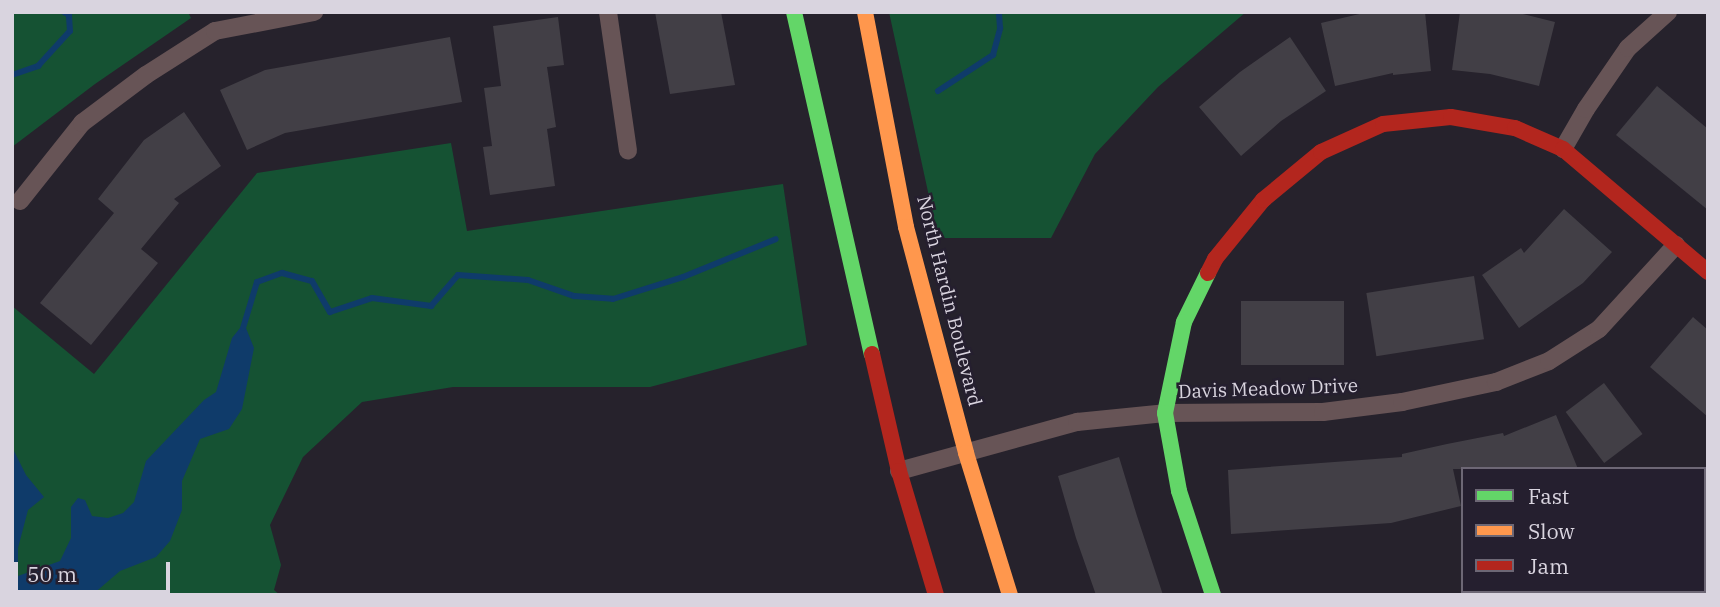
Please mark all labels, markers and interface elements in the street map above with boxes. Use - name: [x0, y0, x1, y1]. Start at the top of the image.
- street label: North Hardin Boulevard: [912, 193, 986, 409]
- street label: Davis Meadow Drive: [1178, 374, 1358, 404]
- legend: [1461, 467, 1706, 593]
- text: Fast: [1528, 482, 1569, 510]
- text: Slow: [1528, 517, 1575, 545]
- scale bar: [18, 548, 173, 592]
- text: Jam: [1528, 552, 1569, 580]
- text: 50 m: [27, 560, 77, 588]

